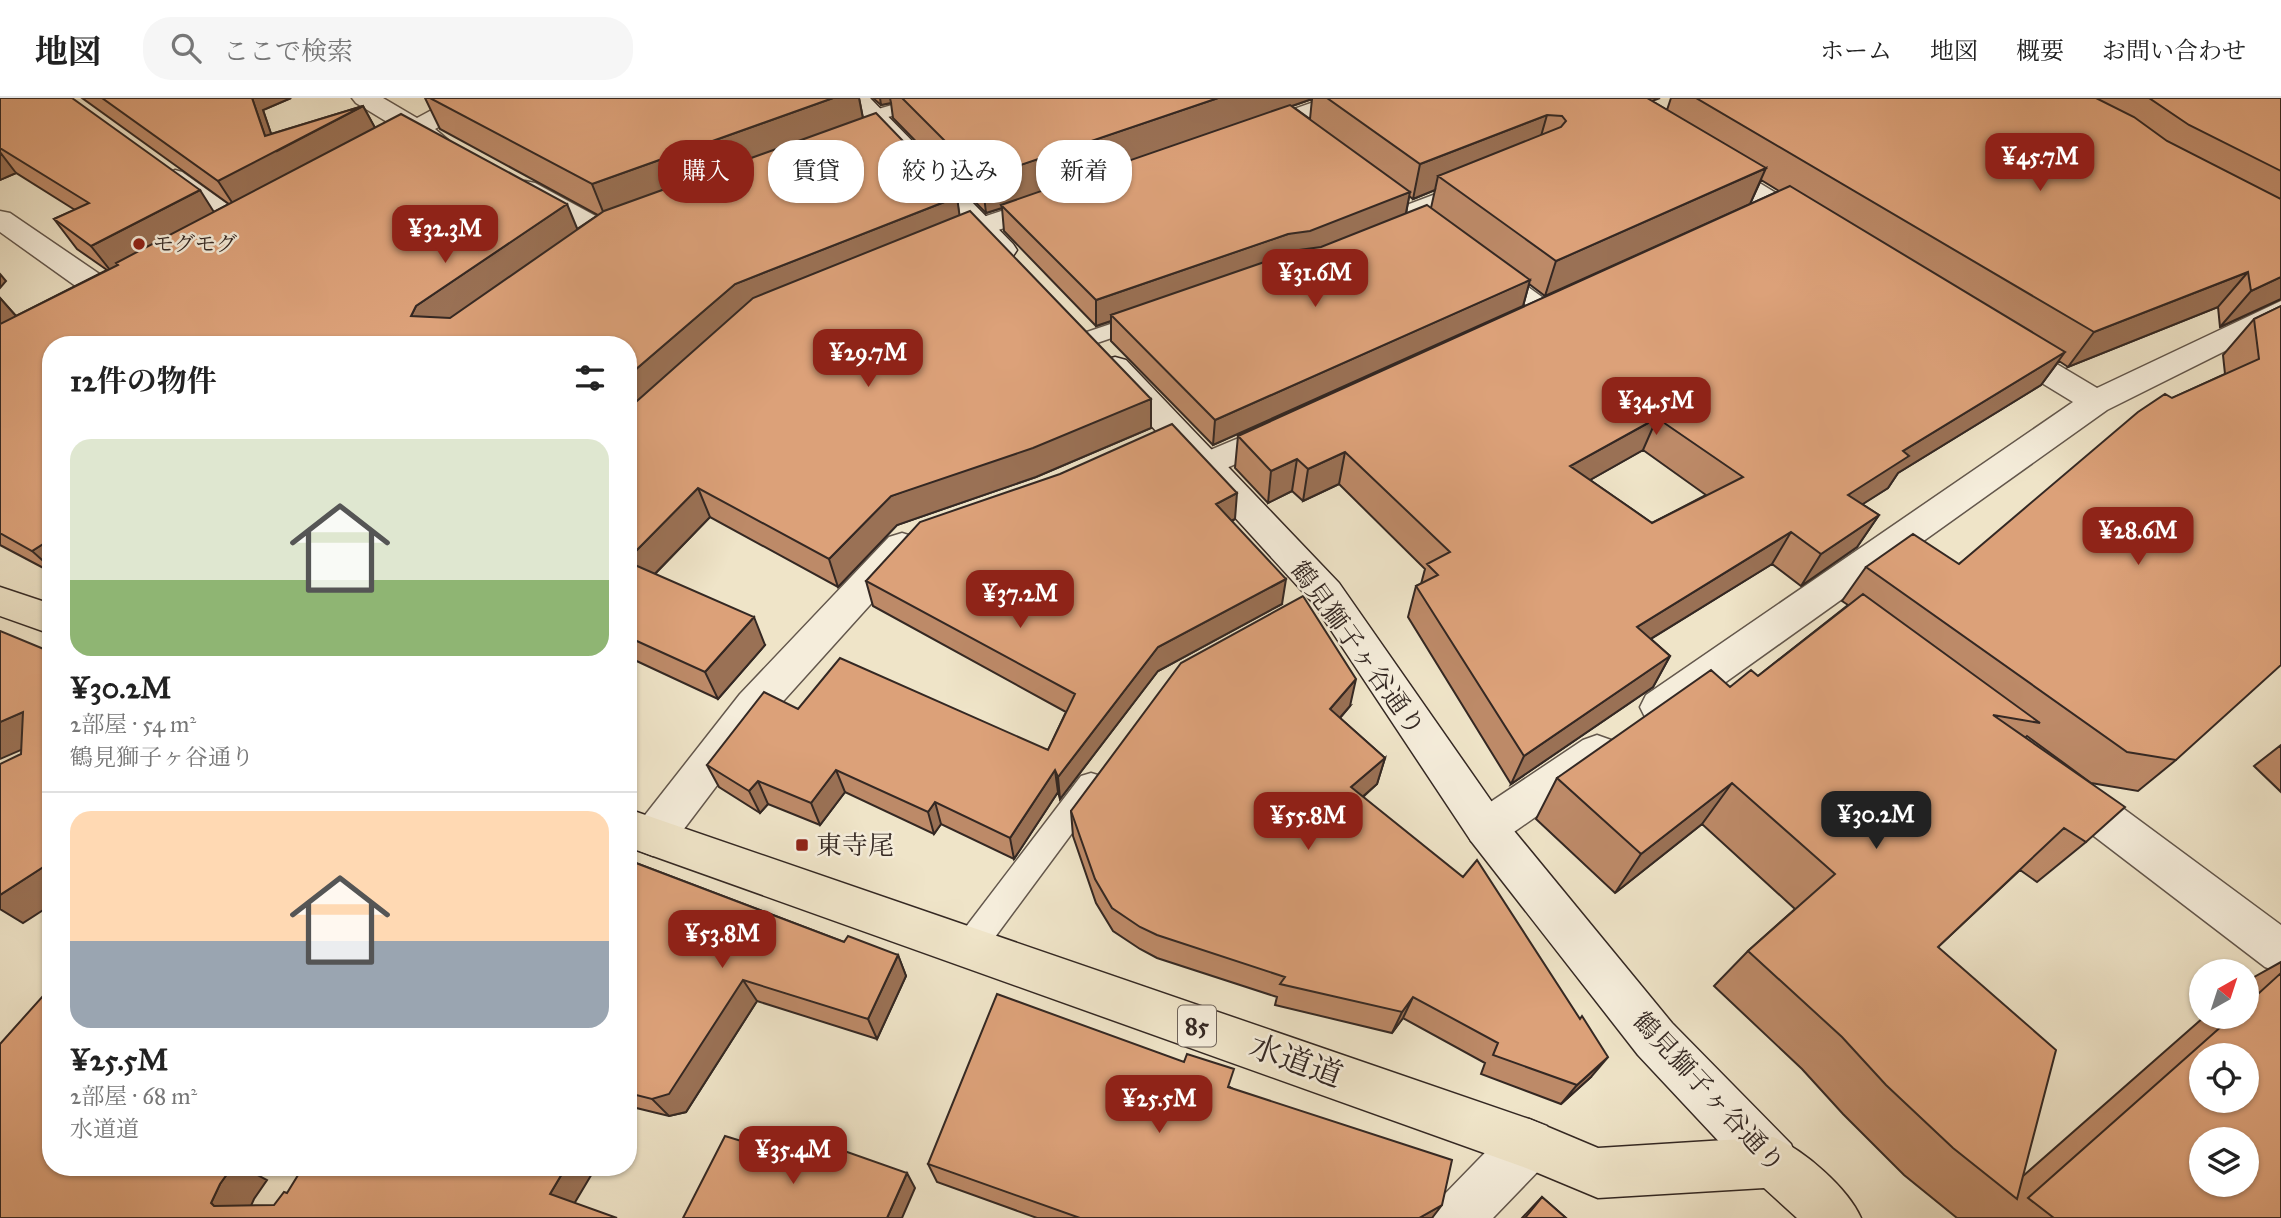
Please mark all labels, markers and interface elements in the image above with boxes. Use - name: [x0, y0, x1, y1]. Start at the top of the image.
- search box: [143, 17, 633, 80]
- icon: search: [167, 29, 205, 67]
- text: 地図: [35, 32, 101, 72]
- text: ここで検索: [223, 35, 353, 67]
- text: ホーム: [1820, 36, 1892, 66]
- text: 地図: [1930, 36, 1978, 66]
- text: 概要: [2016, 36, 2064, 66]
- text: お問い合わせ: [2102, 36, 2246, 66]
- pin: ¥45.7M: [1983, 134, 2097, 193]
- chip: 購入: [658, 140, 754, 203]
- chip: 賃貸: [768, 140, 864, 203]
- chip: 絞り込み: [878, 140, 1022, 203]
- chip: 新着: [1036, 140, 1132, 203]
- text: ¥45.7M: [2001, 142, 2079, 170]
- pin: ¥32.3M: [388, 206, 502, 265]
- text: ¥32.3M: [408, 214, 482, 242]
- place label: モグモグ: [153, 231, 237, 257]
- marker: モグモグ: [131, 236, 147, 252]
- pin: ¥31.6M: [1258, 250, 1372, 309]
- text: ¥31.6M: [1278, 258, 1352, 286]
- pin: ¥29.7M: [811, 330, 925, 389]
- text: ¥29.7M: [829, 338, 907, 366]
- icon: filters: [571, 359, 609, 397]
- text: 12件の物件: [70, 363, 217, 399]
- pin: ¥34.5M: [1599, 378, 1713, 437]
- text: ¥34.5M: [1618, 386, 1694, 414]
- icon: home: [277, 485, 403, 611]
- pin: ¥28.6M: [2081, 508, 2195, 567]
- text: ¥28.6M: [2099, 516, 2177, 544]
- street label: 鶴見獅子ヶ谷通り: [1284, 554, 1432, 742]
- pin: ¥37.2M: [963, 570, 1077, 630]
- text: ¥37.2M: [982, 579, 1058, 607]
- text: ¥30.2M: [70, 670, 171, 706]
- text: 2部屋 · 54 m²: [70, 710, 196, 738]
- text: 鶴見獅子ヶ谷通り: [70, 743, 254, 771]
- pin: ¥55.8M: [1251, 792, 1365, 852]
- pin: ¥30.2M: [1819, 792, 1933, 851]
- text: ¥30.2M: [1837, 800, 1915, 828]
- text: ¥55.8M: [1270, 801, 1346, 829]
- place label: 東寺尾: [816, 829, 894, 861]
- marker: 東寺尾: [794, 837, 810, 853]
- icon: home: [277, 857, 403, 983]
- pin: ¥53.8M: [665, 910, 779, 970]
- text: ¥53.8M: [684, 919, 760, 947]
- north arrow: [2189, 959, 2259, 1029]
- map controls: [2189, 959, 2259, 1197]
- street label: 鶴見獅子ヶ谷通り: [1626, 1005, 1792, 1179]
- road number: 85: [1178, 1006, 1216, 1046]
- street label: 水道道: [1244, 1026, 1348, 1096]
- text: ¥25.5M: [70, 1042, 168, 1078]
- button: locate: [2189, 1043, 2259, 1113]
- pin: ¥25.5M: [1102, 1076, 1216, 1135]
- text: 2部屋 · 68 m²: [70, 1082, 197, 1110]
- text: ¥25.5M: [1121, 1084, 1197, 1112]
- text: 水道道: [70, 1115, 139, 1143]
- pin: ¥35.4M: [736, 1126, 850, 1186]
- button: layers: [2189, 1127, 2259, 1197]
- text: ¥35.4M: [755, 1135, 831, 1163]

